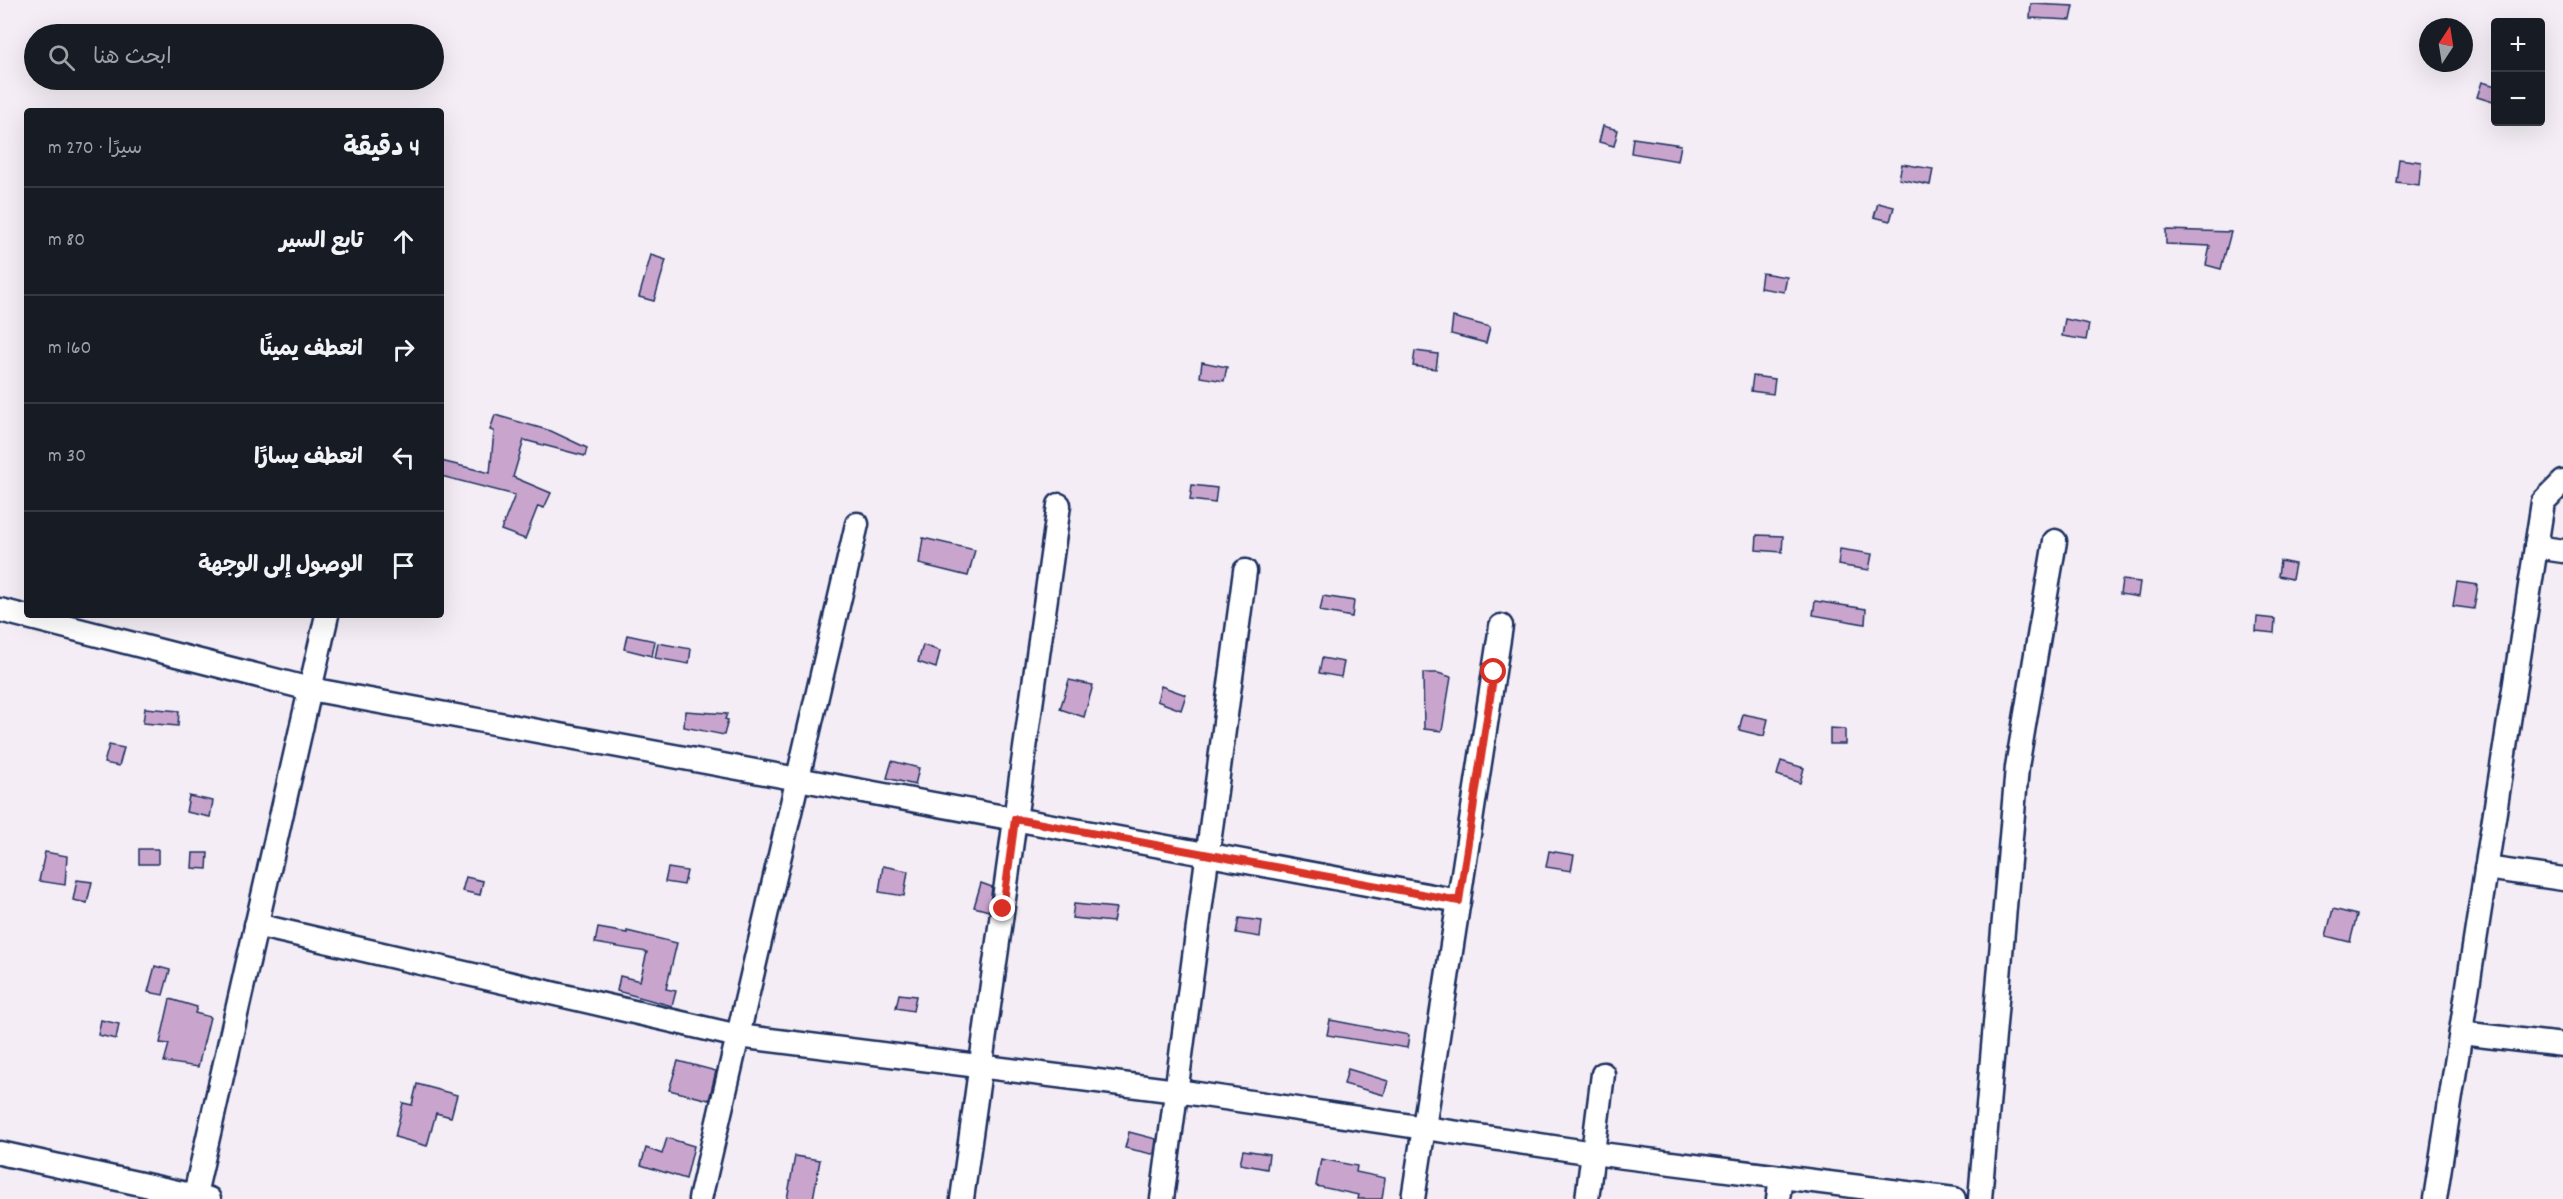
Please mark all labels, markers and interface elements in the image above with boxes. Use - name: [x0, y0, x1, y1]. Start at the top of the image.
- north arrow: [2419, 18, 2473, 72]
- map controls: [2491, 18, 2545, 126]
- button: +: [2491, 18, 2545, 72]
- search box: [24, 24, 444, 90]
- icon: search: [45, 41, 78, 74]
- text: ابحث هنا: [93, 43, 172, 74]
- button: −: [2491, 72, 2545, 126]
- text: 4 دقيقة: [343, 131, 420, 168]
- text: سيرًا · 270 m: [48, 135, 142, 163]
- icon: ahead: [387, 225, 420, 258]
- text: 80 m: [48, 227, 85, 255]
- text: تابع السير: [280, 227, 363, 258]
- icon: right: [387, 333, 420, 366]
- text: 160 m: [48, 335, 91, 363]
- text: انعطف يمينًا: [260, 335, 363, 366]
- icon: left: [387, 441, 420, 474]
- text: 30 m: [48, 443, 86, 471]
- text: انعطف يسارًا: [254, 443, 363, 474]
- icon: arrive: [387, 549, 420, 582]
- text: الوصول إلى الوجهة: [198, 551, 363, 582]
- route start: [1480, 658, 1506, 684]
- route end: [989, 895, 1015, 921]

